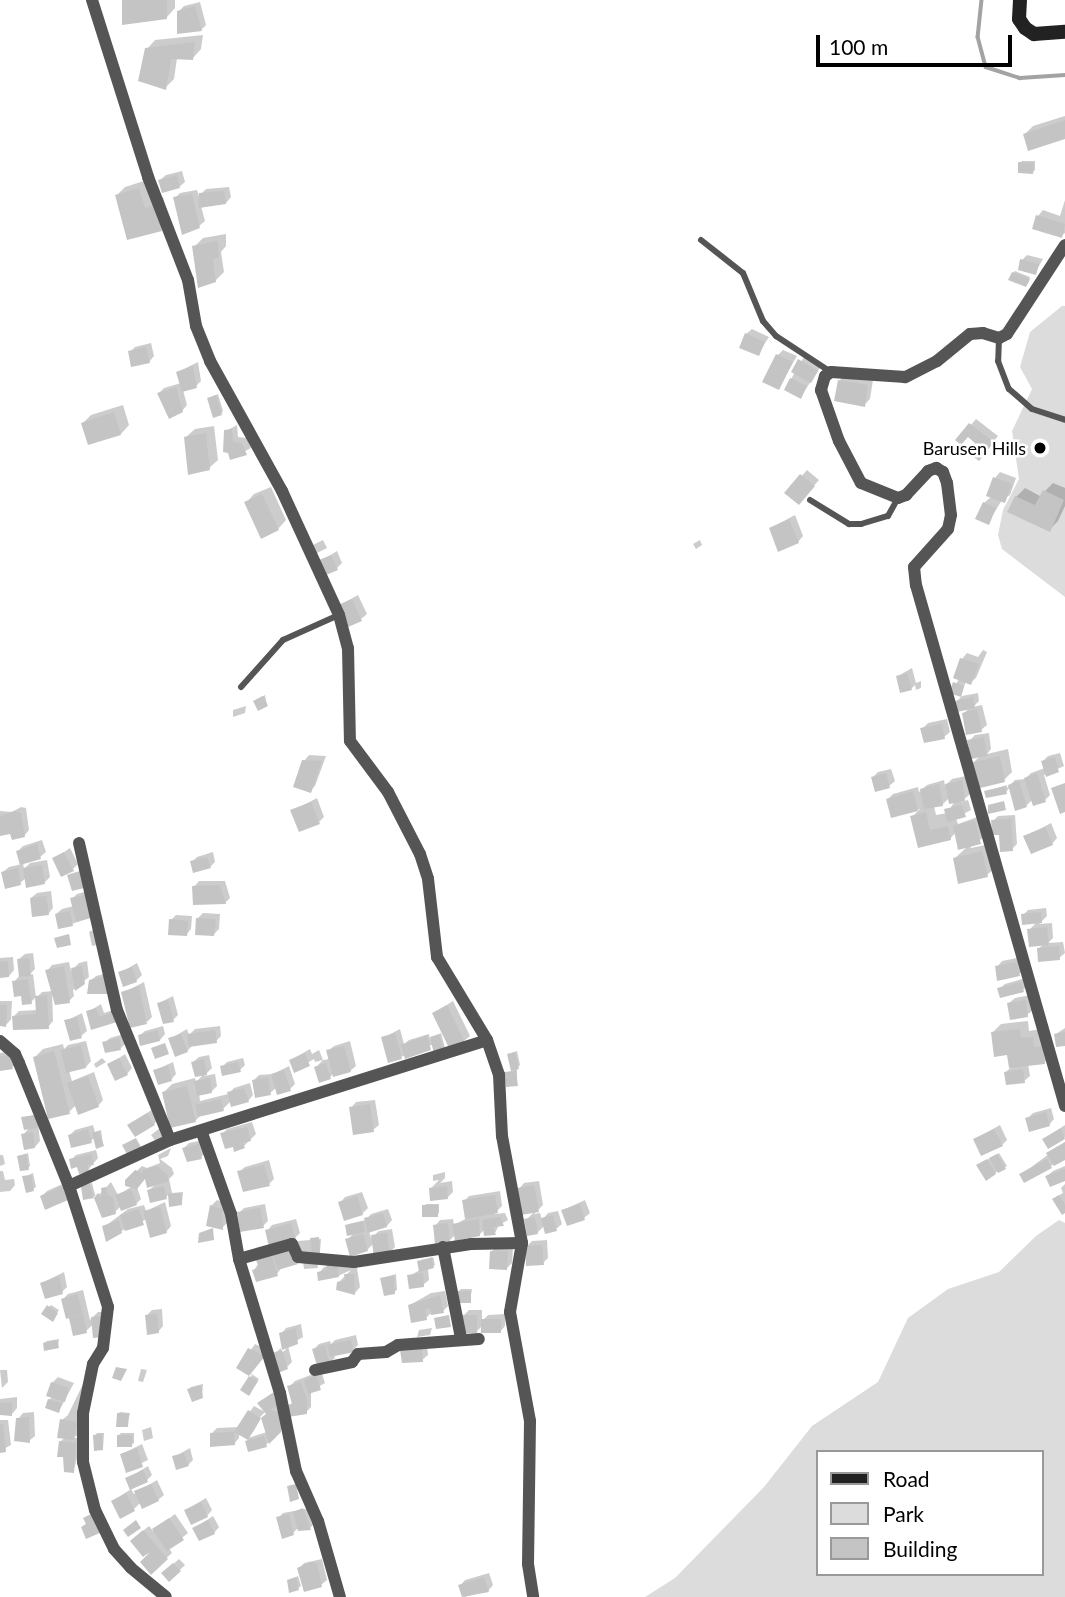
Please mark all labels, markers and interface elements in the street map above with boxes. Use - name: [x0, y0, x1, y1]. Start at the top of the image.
- scale bar: [820, 21, 1016, 65]
- text: 100 m: [829, 34, 888, 59]
- place label: Barusen Hills: [923, 437, 1026, 459]
- marker: Barusen Hills: [1032, 440, 1048, 456]
- legend: [816, 1450, 1044, 1576]
- text: Road: [883, 1466, 930, 1491]
- text: Park: [883, 1501, 924, 1526]
- text: Building: [883, 1536, 958, 1561]

